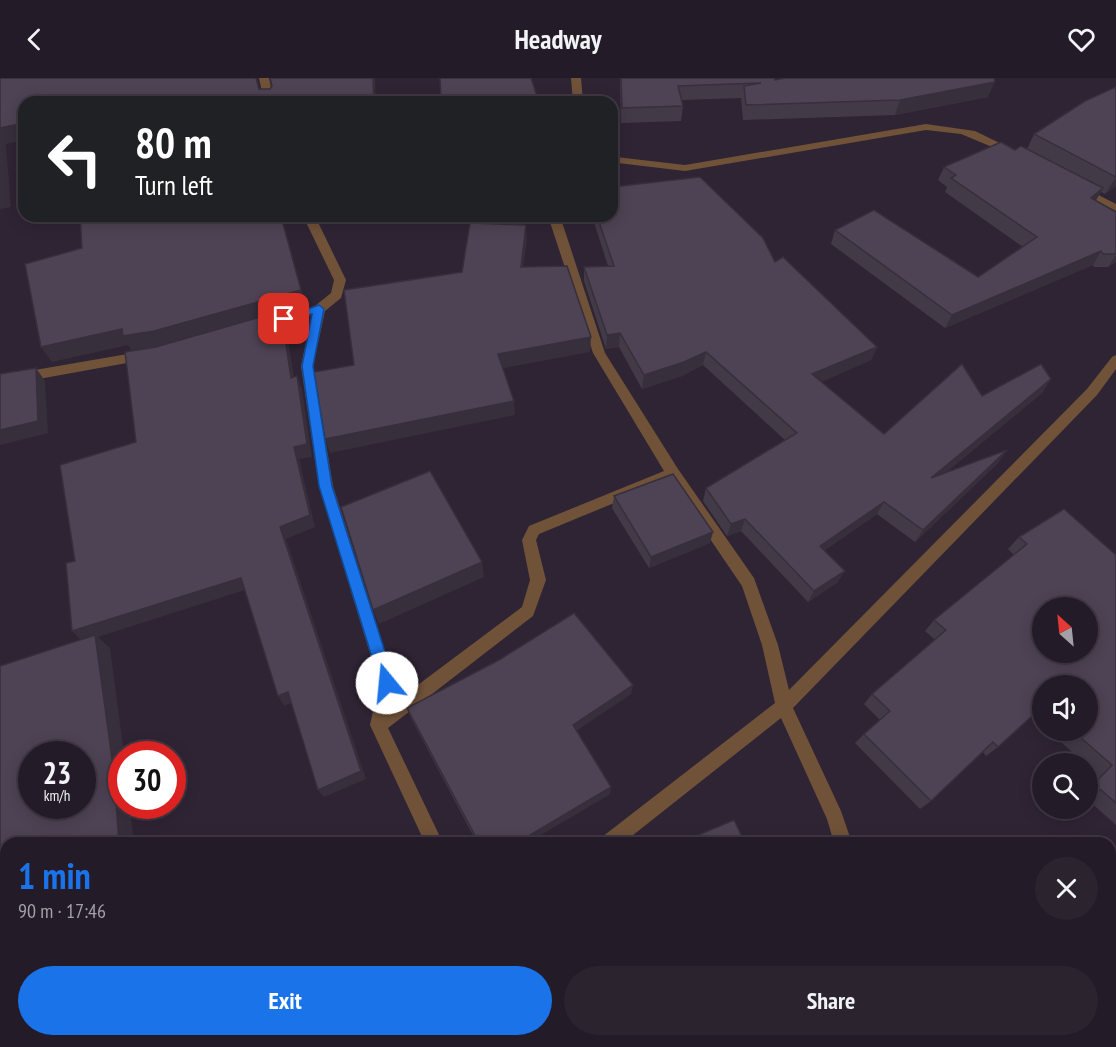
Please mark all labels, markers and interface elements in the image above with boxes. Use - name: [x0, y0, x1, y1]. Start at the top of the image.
- text: Headway: [514, 22, 602, 56]
- icon: back: [18, 23, 51, 56]
- icon: heart: [1065, 23, 1098, 56]
- text: 80 m: [135, 115, 212, 170]
- icon: left: [36, 120, 114, 198]
- text: Turn left: [135, 168, 213, 202]
- pin: [258, 293, 309, 344]
- icon: arrive: [267, 302, 300, 335]
- north arrow: [1032, 597, 1098, 663]
- map controls: [1032, 597, 1098, 819]
- position arrow: [355, 651, 419, 715]
- button: sound: [1032, 675, 1098, 741]
- speed limit sign: 30: [108, 741, 186, 819]
- text: 23: [43, 753, 71, 792]
- button: search: [1032, 753, 1098, 819]
- text: km/h: [44, 786, 70, 805]
- text: 1 min: [18, 852, 91, 899]
- button: close: [1035, 857, 1098, 920]
- text: 90 m · 17:46: [18, 898, 106, 924]
- button: Exit: [18, 966, 552, 1035]
- button: Share: [564, 966, 1098, 1035]

